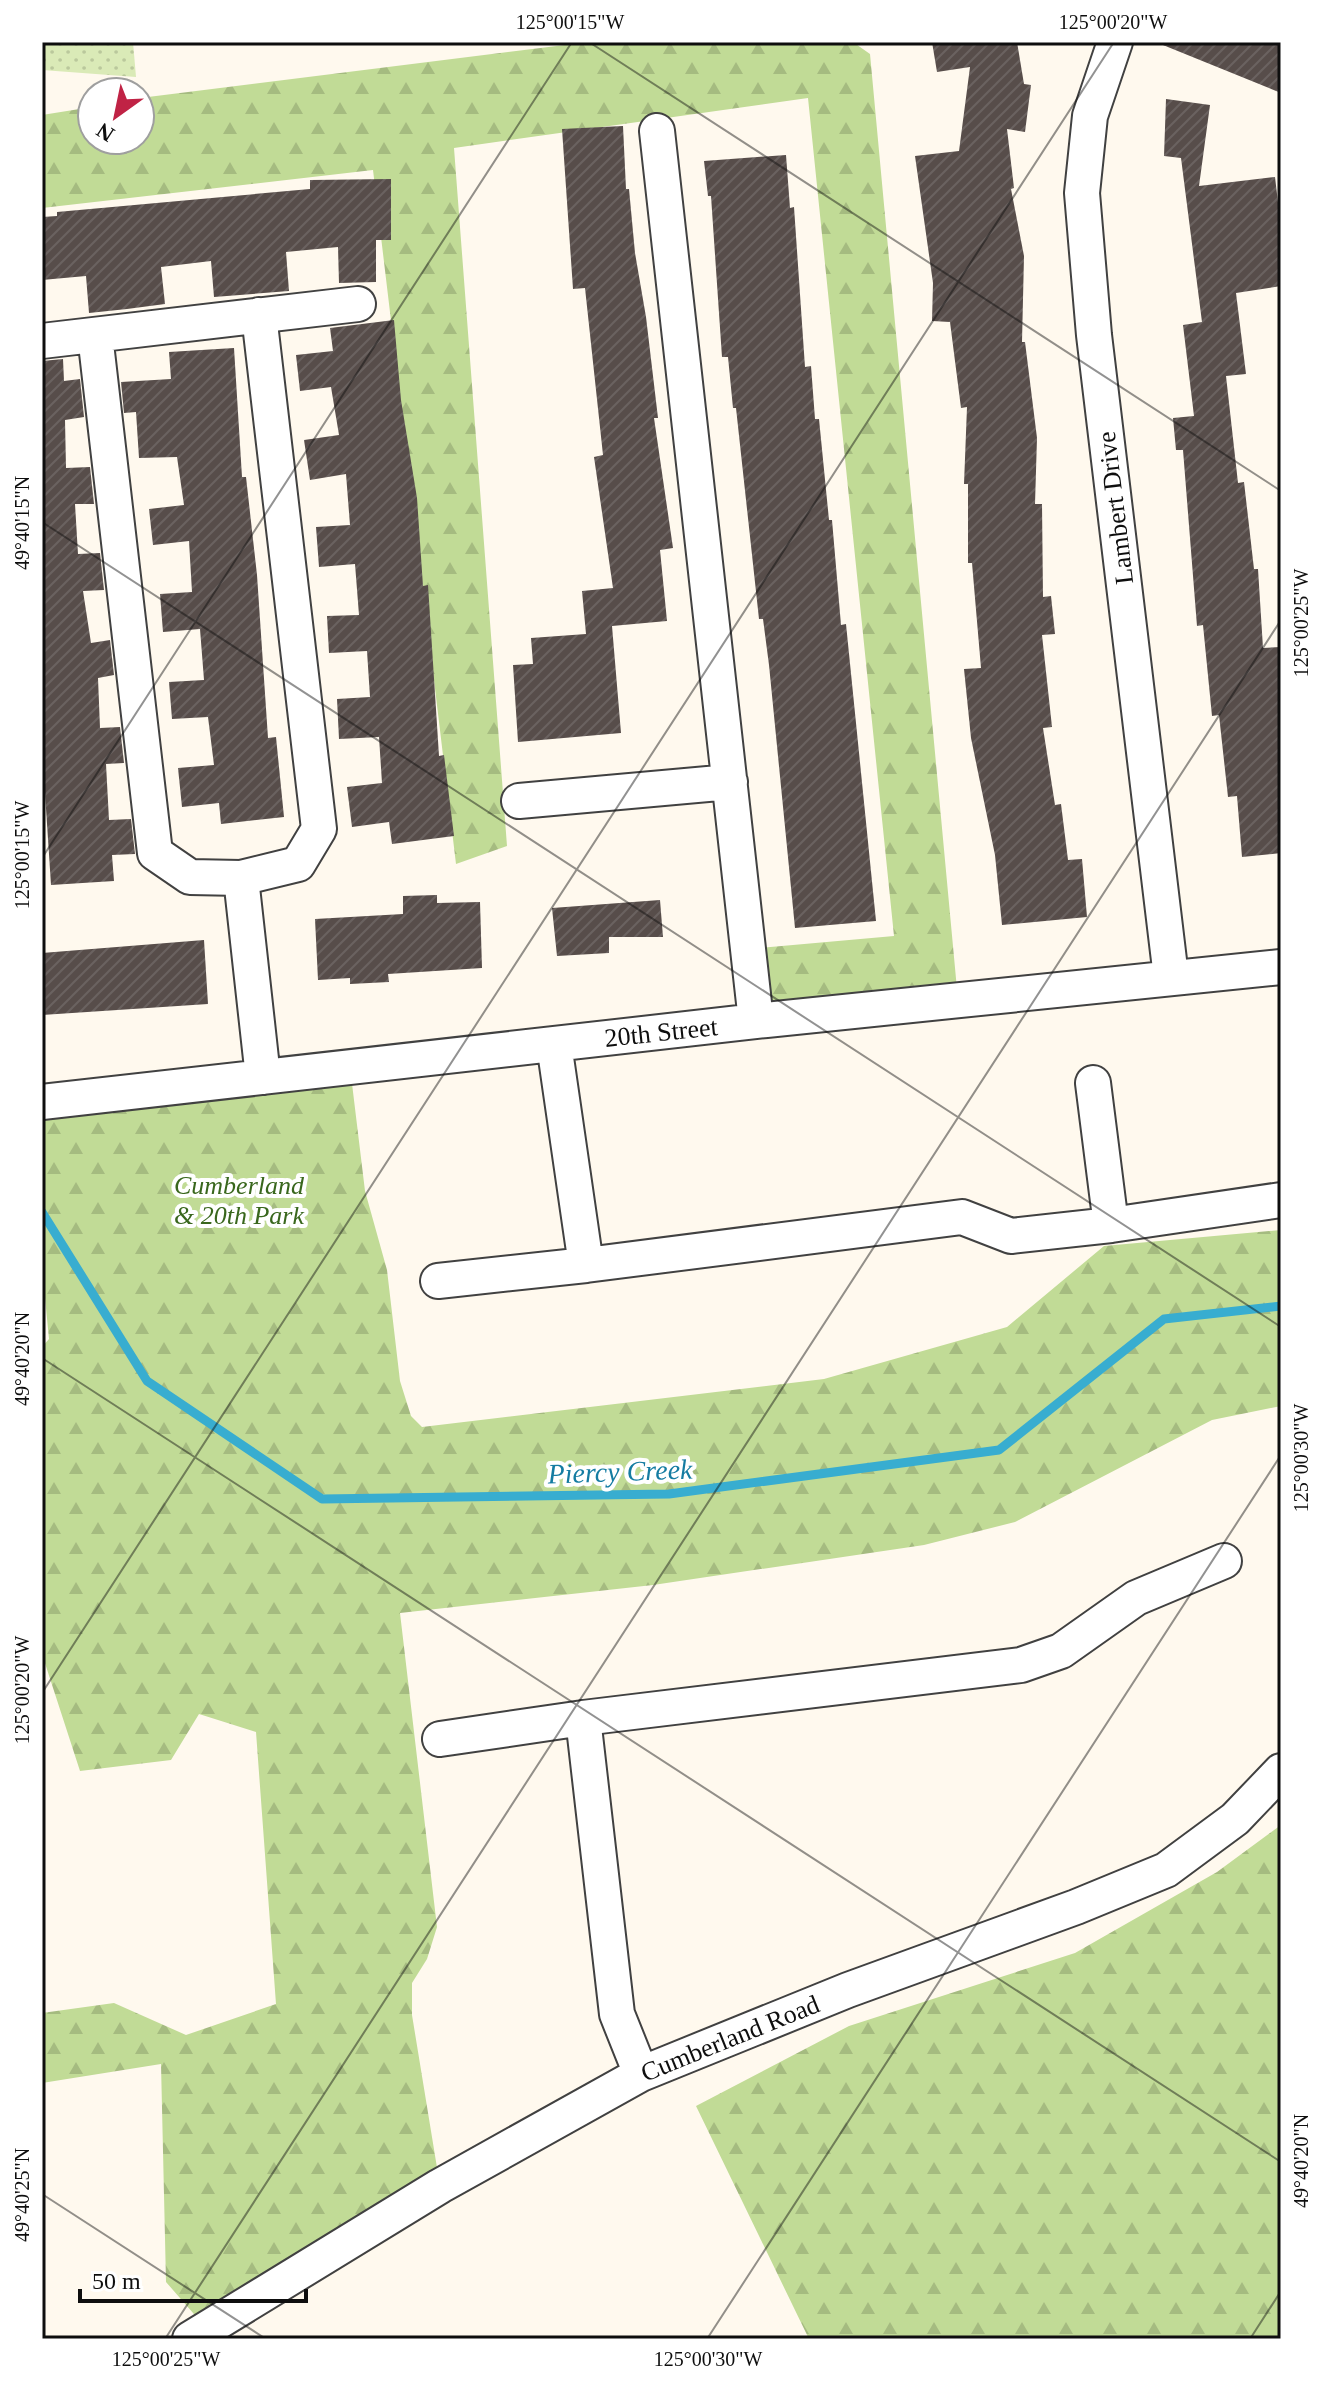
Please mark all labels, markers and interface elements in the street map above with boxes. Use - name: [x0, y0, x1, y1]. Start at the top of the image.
- text: 125°00'15"W: [516, 11, 624, 33]
- text: 125°00'20"W: [1059, 11, 1167, 33]
- north arrow: [76, 76, 156, 156]
- text: N: [92, 117, 119, 147]
- street label: Lambert Drive: [1092, 430, 1139, 586]
- text: 49°40'15"N: [11, 476, 33, 570]
- text: 125°00'25"W: [1290, 569, 1312, 677]
- text: 125°00'15"W: [11, 801, 33, 909]
- street label: 20th Street: [603, 1012, 720, 1053]
- park label: Cumberland & 20th Park: [174, 1171, 305, 1230]
- text: 49°40'20"N: [11, 1312, 33, 1406]
- text: 125°00'30"W: [1290, 1404, 1312, 1512]
- water label: Piercy Creek: [546, 1453, 694, 1490]
- text: 125°00'20"W: [11, 1636, 33, 1744]
- street label: Cumberland Road: [637, 1989, 824, 2087]
- text: 49°40'20"N: [1290, 2114, 1312, 2208]
- text: 49°40'25"N: [11, 2148, 33, 2242]
- scale bar: [80, 2253, 306, 2303]
- text: 50 m: [92, 2268, 141, 2294]
- text: 125°00'25"W: [112, 2348, 220, 2370]
- text: 125°00'30"W: [654, 2348, 762, 2370]

